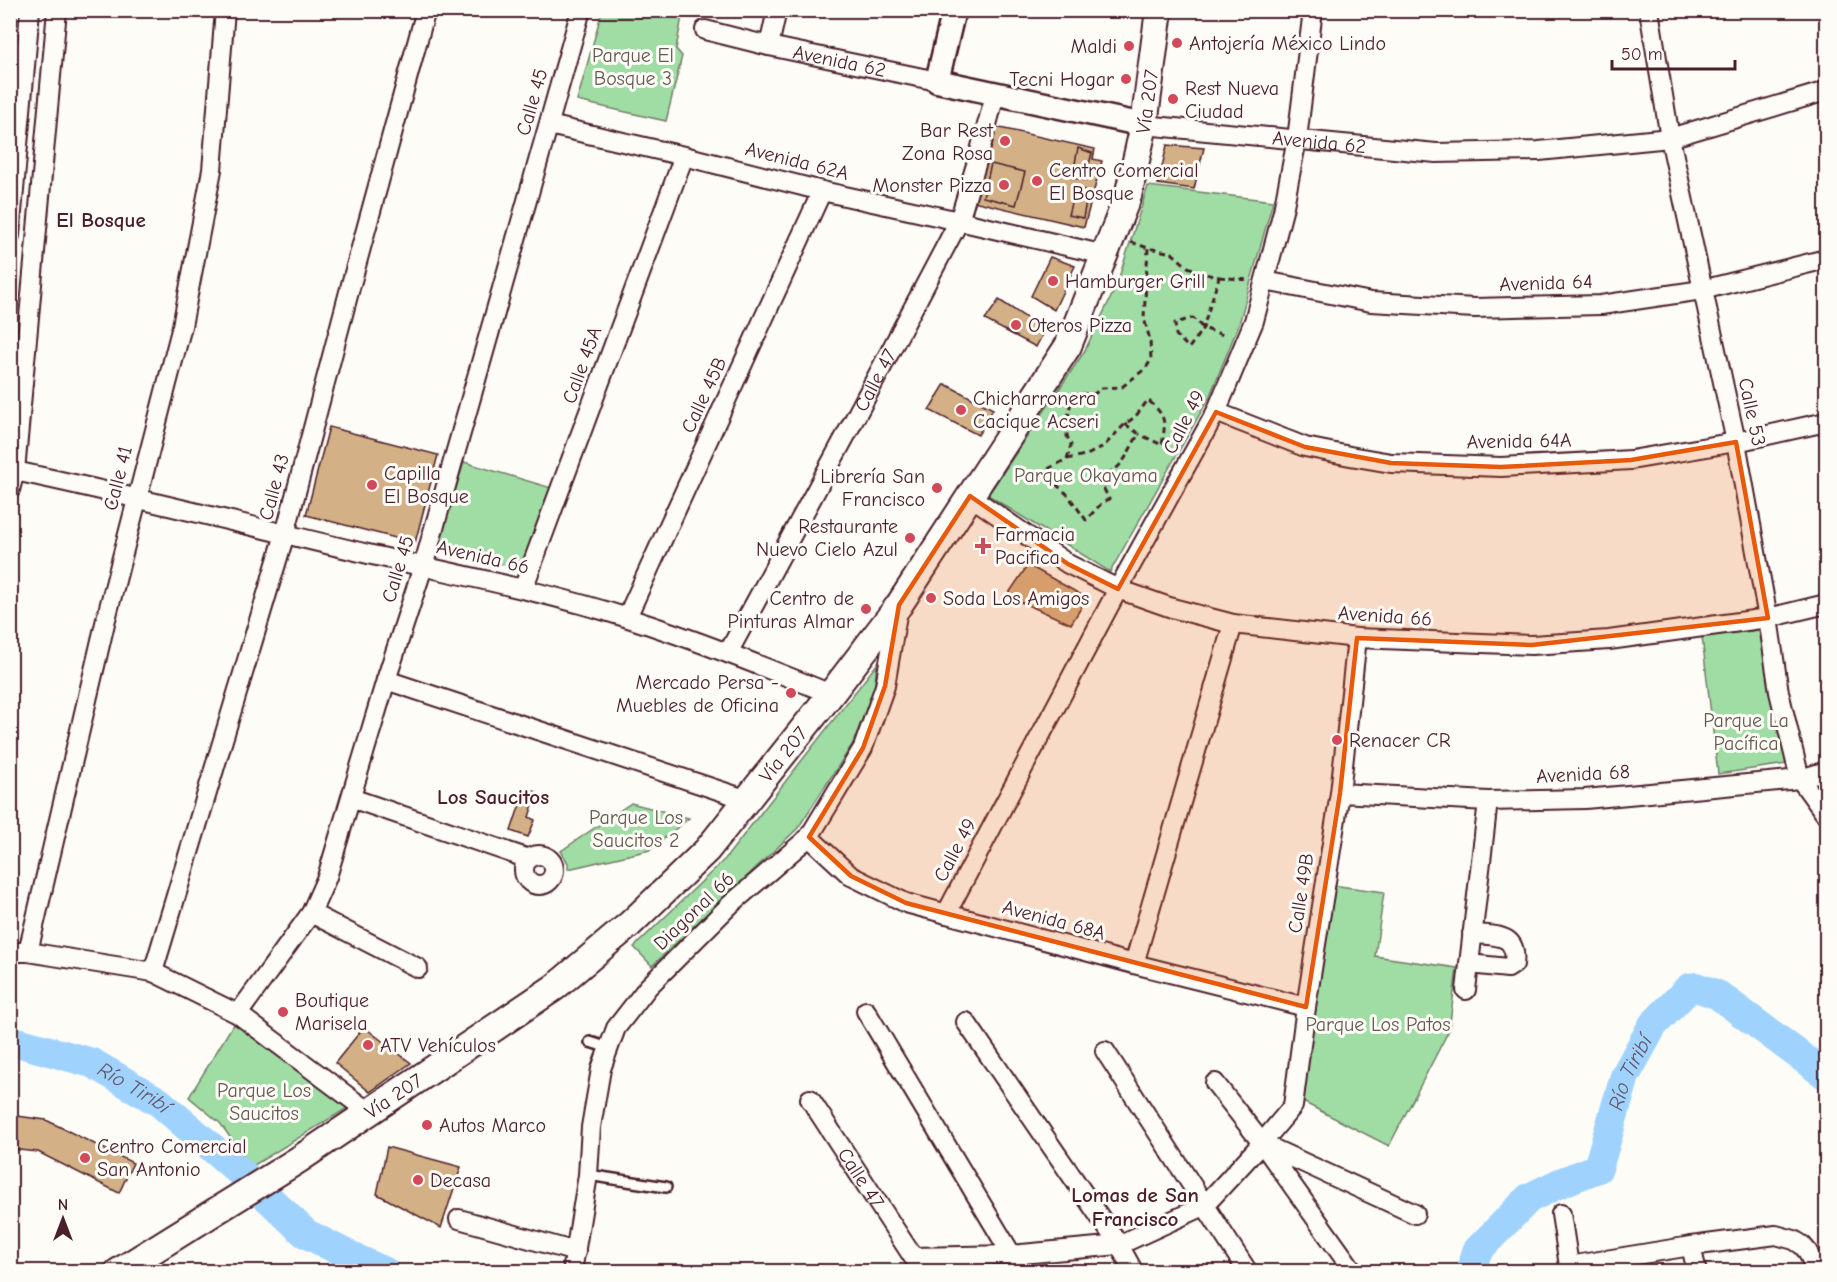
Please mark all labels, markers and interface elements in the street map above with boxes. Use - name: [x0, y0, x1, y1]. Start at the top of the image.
- place label: Antojería México Lindo: [1189, 32, 1386, 55]
- scale bar: [1612, 33, 1735, 71]
- place label: Maldi: [1070, 35, 1117, 58]
- marker: Antojería México Lindo: [1170, 36, 1184, 50]
- marker: Maldi: [1122, 39, 1136, 53]
- street label: Avenida 62: [791, 40, 888, 82]
- park label: Parque El Bosque 3: [592, 44, 674, 90]
- text: 50 m: [1621, 44, 1663, 65]
- street label: Calle 45: [511, 66, 553, 138]
- place label: Tecni Hogar: [1009, 68, 1114, 91]
- street label: Vía 207: [1131, 68, 1163, 136]
- marker: Tecni Hogar: [1119, 72, 1133, 86]
- place label: Rest Nueva Ciudad: [1185, 77, 1279, 123]
- marker: Rest Nueva Ciudad: [1166, 92, 1180, 106]
- place label: Bar Rest Zona Rosa: [902, 119, 994, 165]
- street label: Avenida 62: [1271, 126, 1367, 158]
- marker: Bar Rest Zona Rosa: [998, 134, 1012, 148]
- street label: Avenida 62A: [743, 137, 851, 185]
- place label: Centro Comercial El Bosque: [1049, 159, 1199, 205]
- place label: Monster Pizza: [873, 174, 992, 197]
- marker: Centro Comercial El Bosque: [1030, 174, 1044, 188]
- marker: Monster Pizza: [997, 178, 1011, 192]
- district label: El Bosque: [56, 208, 146, 232]
- place label: Hamburger Grill: [1065, 270, 1205, 293]
- street label: Avenida 64: [1499, 270, 1593, 296]
- marker: Hamburger Grill: [1046, 274, 1060, 288]
- place label: Oteros Pizza: [1028, 314, 1132, 337]
- marker: Oteros Pizza: [1009, 318, 1023, 332]
- street label: Calle 45A: [557, 323, 607, 407]
- street label: Calle 47: [849, 344, 901, 415]
- street label: Calle 45B: [676, 353, 732, 437]
- street label: Calle 53: [1734, 376, 1770, 448]
- street label: Calle 49: [1158, 386, 1210, 458]
- place label: Chicharronera Cacique Acseri: [973, 387, 1099, 433]
- marker: Chicharronera Cacique Acseri: [954, 403, 968, 417]
- street label: Avenida 64A: [1466, 429, 1572, 453]
- street label: Calle 41: [99, 443, 137, 513]
- street label: Calle 43: [254, 451, 294, 523]
- place label: Capilla El Bosque: [384, 462, 469, 508]
- park label: Parque Okayama: [1014, 464, 1158, 487]
- place label: Librería San Francisco: [820, 465, 925, 511]
- marker: Capilla El Bosque: [365, 478, 379, 492]
- marker: Librería San Francisco: [930, 481, 944, 495]
- place label: Restaurante Nuevo Cielo Azul: [756, 515, 898, 561]
- place label: Farmacia Pacifica: [995, 523, 1075, 569]
- marker: Restaurante Nuevo Cielo Azul: [903, 531, 917, 545]
- street label: Calle 45: [377, 533, 419, 605]
- street label: Avenida 66: [434, 535, 532, 579]
- marker: Farmacia Pacifica: [976, 539, 990, 553]
- place label: Centro de Pinturas Almar: [728, 587, 854, 633]
- place label: Soda Los Amigos: [943, 587, 1089, 610]
- marker: Soda Los Amigos: [924, 591, 938, 605]
- street label: Avenida 66: [1337, 601, 1433, 631]
- marker: Centro de Pinturas Almar: [859, 602, 873, 616]
- place label: Mercado Persa - Muebles de Oficina: [616, 671, 779, 717]
- marker: Mercado Persa - Muebles de Oficina: [784, 686, 798, 700]
- park label: Parque La Pacífica: [1703, 709, 1789, 755]
- street label: Vía 207: [754, 721, 813, 787]
- place label: Renacer CR: [1349, 729, 1451, 752]
- marker: Renacer CR: [1330, 733, 1344, 747]
- street label: Avenida 68: [1535, 760, 1631, 788]
- district label: Los Saucitos: [437, 785, 549, 809]
- park label: Parque Los Saucitos 2: [589, 806, 683, 852]
- street label: Calle 49: [929, 814, 981, 886]
- street label: Calle 49B: [1283, 851, 1319, 935]
- street label: Diagonal 66: [649, 867, 739, 955]
- street label: Avenida 68A: [1000, 895, 1108, 945]
- place label: Boutique Marisela: [295, 989, 369, 1035]
- marker: Boutique Marisela: [276, 1005, 290, 1019]
- park label: Parque Los Patos: [1305, 1013, 1451, 1036]
- water label: Río Tiribí: [1604, 1029, 1658, 1113]
- place label: ATV Vehículos: [380, 1034, 496, 1057]
- marker: ATV Vehículos: [361, 1038, 375, 1052]
- water label: Río Tiribí: [94, 1057, 177, 1120]
- street label: Vía 207: [360, 1068, 427, 1123]
- park label: Parque Los Saucitos: [217, 1079, 311, 1125]
- place label: Autos Marco: [439, 1114, 546, 1137]
- marker: Autos Marco: [420, 1118, 434, 1132]
- place label: Centro Comercial San Antonio: [97, 1135, 247, 1181]
- street label: Calle 47: [833, 1143, 890, 1213]
- marker: Centro Comercial San Antonio: [78, 1151, 92, 1165]
- place label: Decasa: [430, 1169, 491, 1192]
- marker: Decasa: [411, 1173, 425, 1187]
- district label: Lomas de San Francisco: [1071, 1183, 1199, 1231]
- north arrow: [33, 1189, 93, 1249]
- text: N: [58, 1196, 68, 1214]

